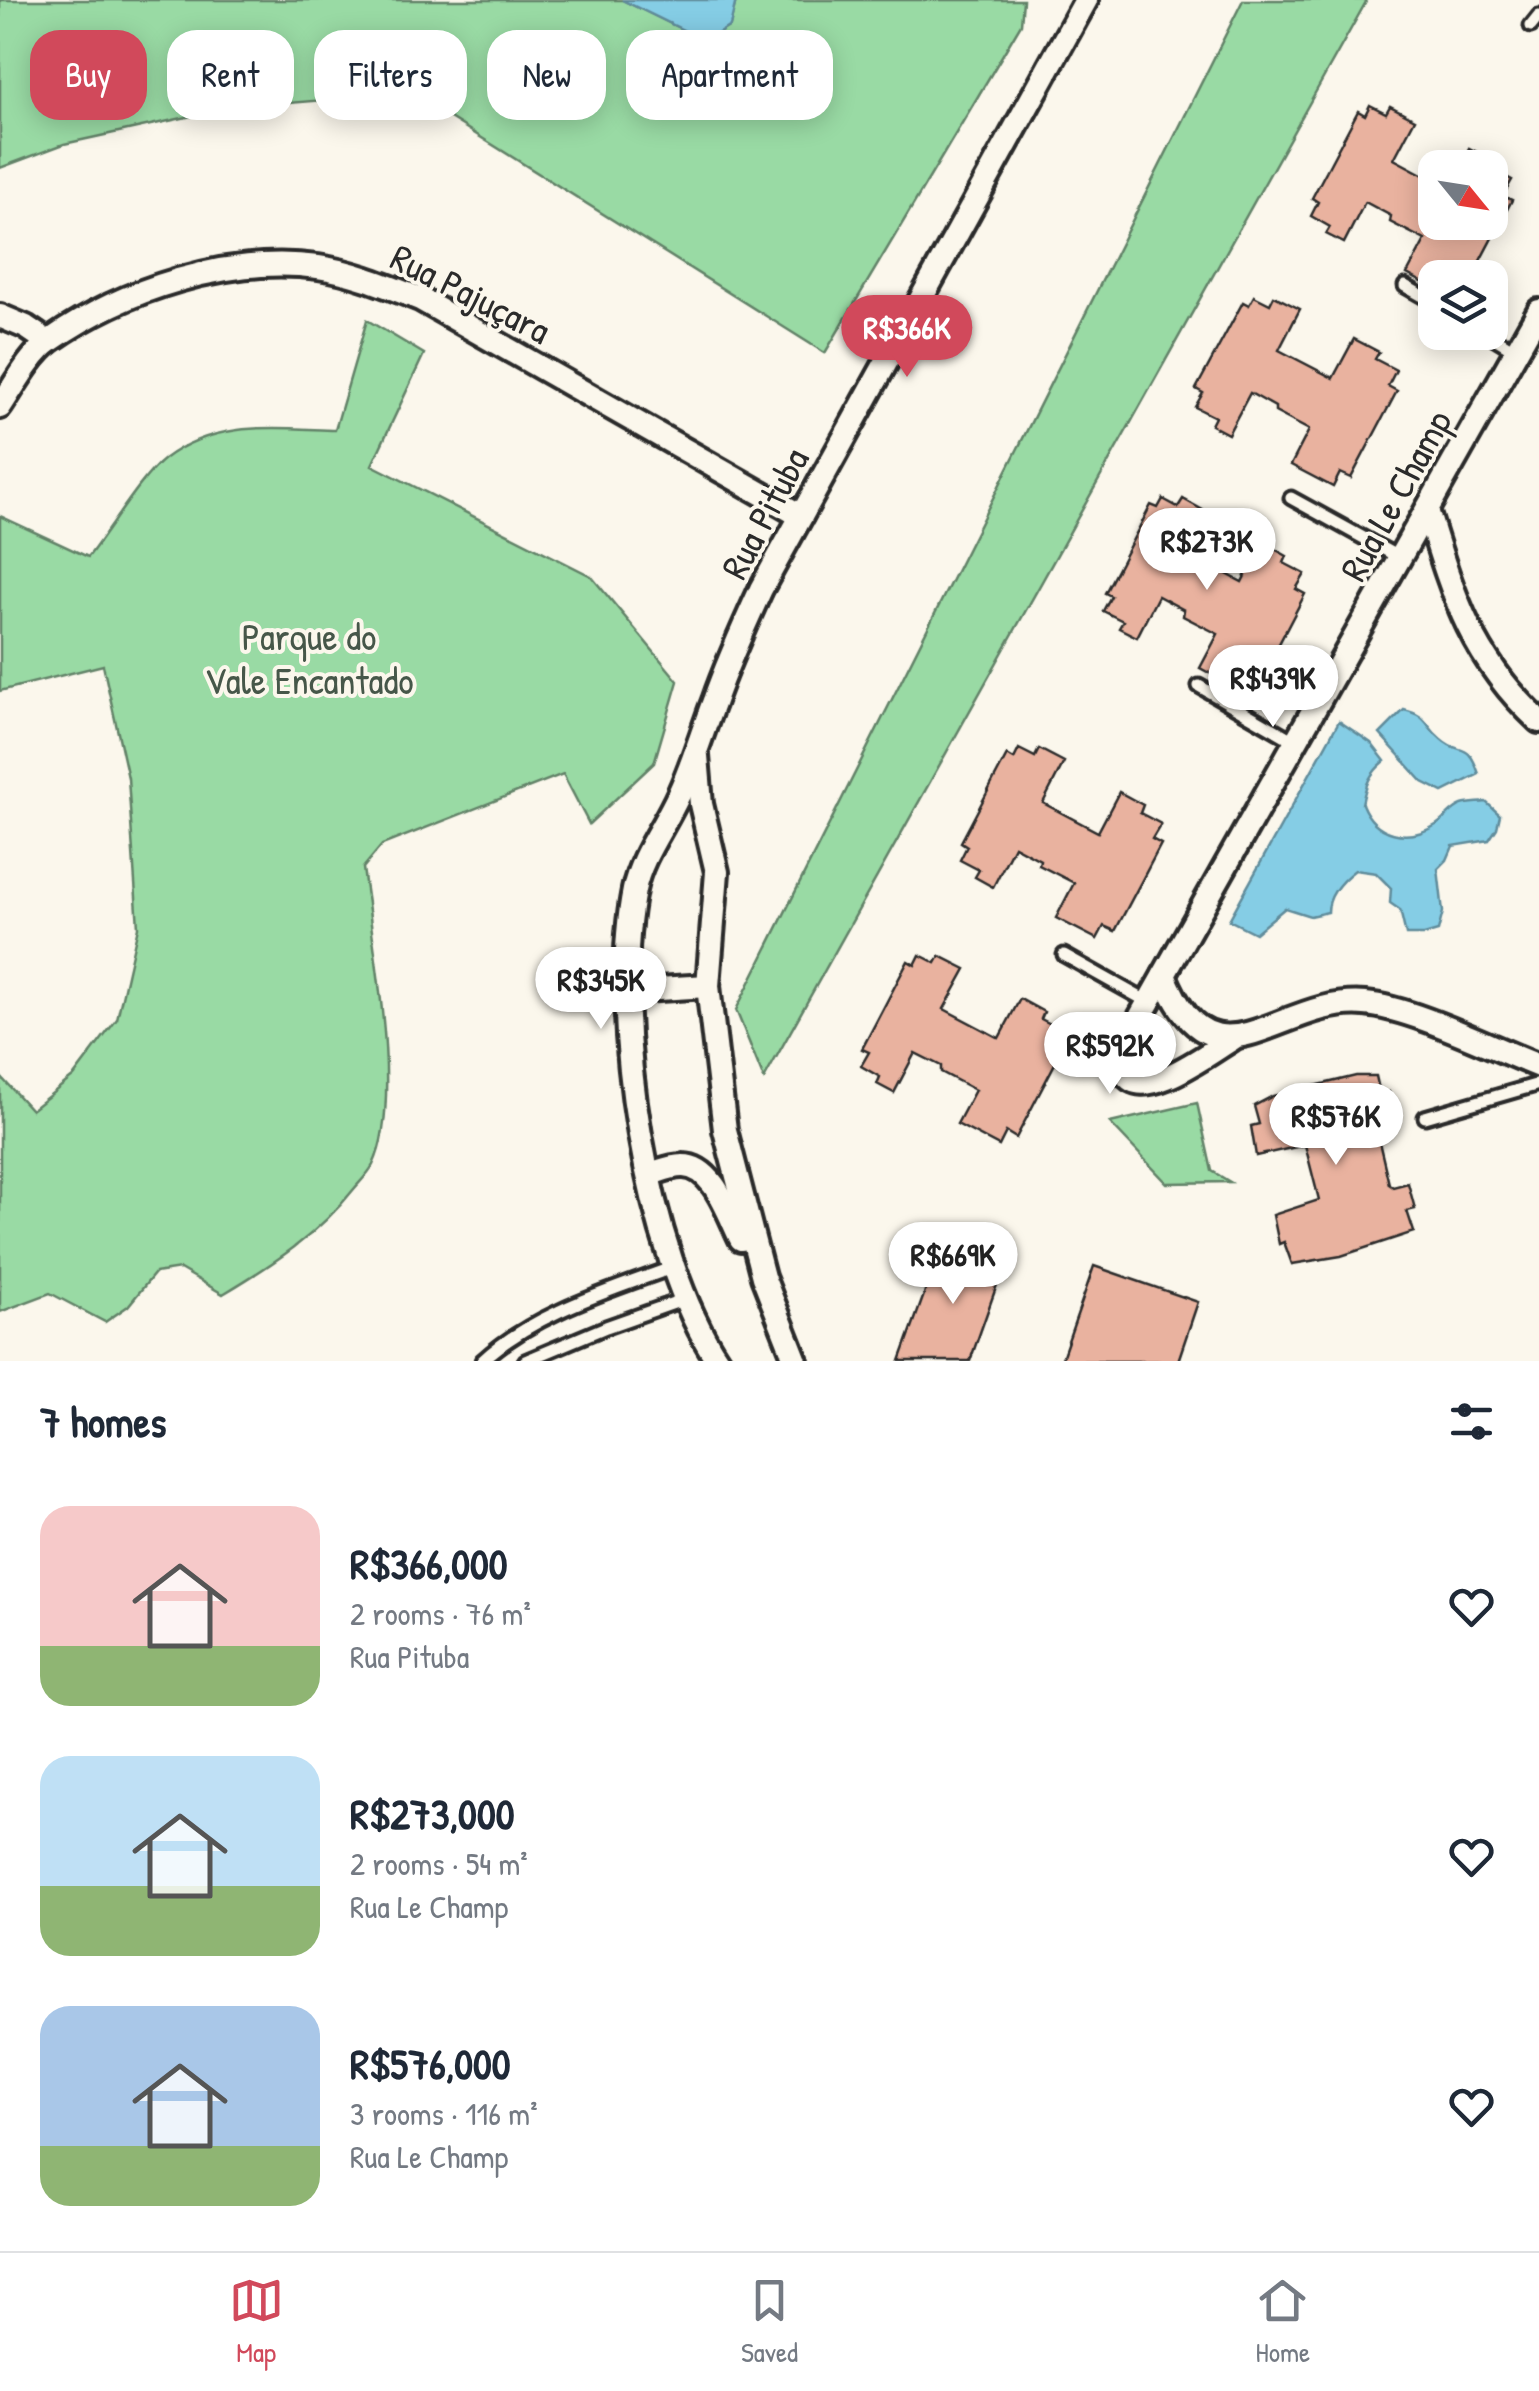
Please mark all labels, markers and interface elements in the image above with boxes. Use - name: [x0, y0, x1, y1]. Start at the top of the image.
- chip: Buy: [30, 30, 147, 120]
- chip: Rent: [167, 30, 294, 120]
- chip: Filters: [314, 30, 467, 120]
- chip: New: [487, 30, 606, 120]
- chip: Apartment: [626, 30, 833, 120]
- north arrow: [1418, 150, 1508, 240]
- map controls: [1418, 150, 1508, 350]
- street label: Rua Pajuçara: [382, 231, 560, 355]
- button: layers: [1418, 260, 1508, 350]
- pin: R$366K: [826, 295, 988, 380]
- text: R$366K: [863, 306, 951, 349]
- street label: Rua Le Champ: [1327, 400, 1463, 590]
- street label: Rua Pituba: [708, 438, 820, 588]
- pin: R$273K: [1126, 508, 1288, 593]
- text: R$273K: [1161, 519, 1253, 562]
- park label: Parque do Vale Encantado: [204, 610, 414, 706]
- pin: R$439K: [1192, 645, 1354, 730]
- text: R$439K: [1230, 656, 1316, 699]
- pin: R$345K: [520, 947, 682, 1032]
- text: R$345K: [557, 958, 645, 1001]
- pin: R$592K: [1029, 1012, 1191, 1097]
- text: R$592K: [1066, 1023, 1154, 1066]
- pin: R$576K: [1255, 1083, 1417, 1168]
- text: R$576K: [1291, 1094, 1381, 1137]
- pin: R$669K: [872, 1222, 1034, 1307]
- text: R$669K: [911, 1233, 995, 1276]
- text: 7 homes: [40, 1393, 166, 1450]
- icon: filters: [1444, 1394, 1499, 1449]
- text: R$366,000: [350, 1535, 508, 1592]
- icon: home: [120, 1546, 240, 1666]
- icon: heart: [1444, 1579, 1499, 1634]
- text: 2 rooms · 76 m²: [350, 1592, 531, 1635]
- text: Rua Pituba: [350, 1635, 469, 1678]
- text: R$273,000: [350, 1785, 515, 1842]
- icon: home: [120, 1796, 240, 1916]
- icon: heart: [1444, 1829, 1499, 1884]
- text: 2 rooms · 54 m²: [350, 1842, 528, 1885]
- text: Rua Le Champ: [350, 1885, 508, 1928]
- text: R$576,000: [350, 2035, 511, 2092]
- icon: home: [120, 2046, 240, 2166]
- icon: heart: [1444, 2079, 1499, 2134]
- text: 3 rooms · 116 m²: [350, 2092, 538, 2135]
- text: Rua Le Champ: [350, 2135, 508, 2178]
- tab: Map: [229, 2273, 284, 2371]
- tab: Saved: [741, 2273, 798, 2371]
- tab: Home: [1255, 2273, 1310, 2371]

